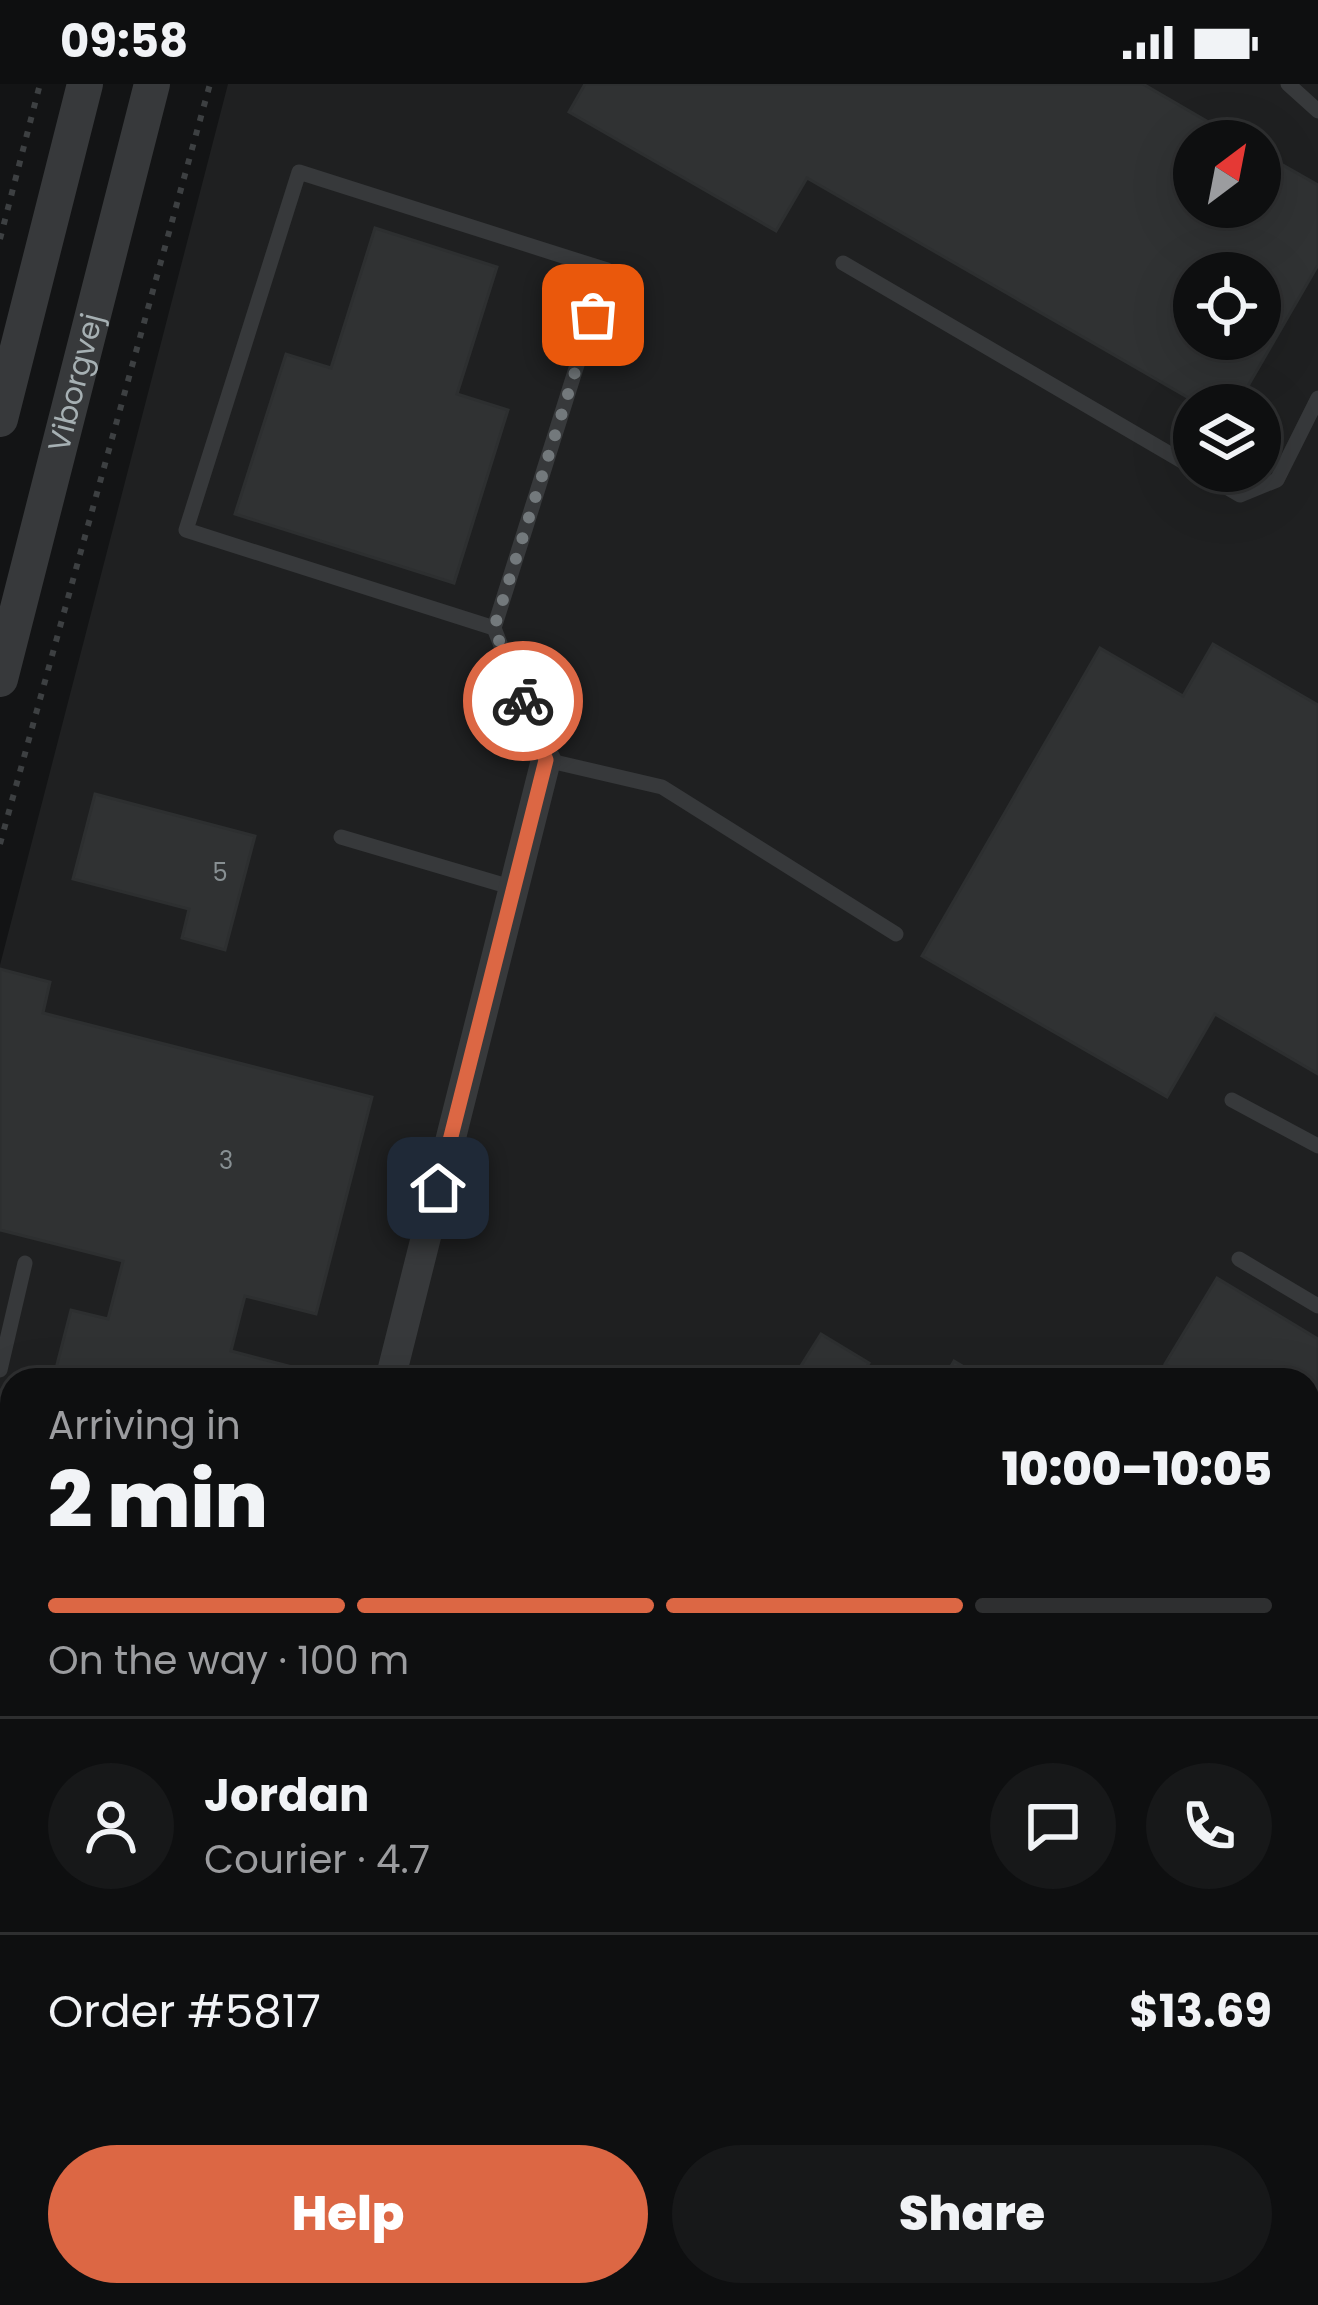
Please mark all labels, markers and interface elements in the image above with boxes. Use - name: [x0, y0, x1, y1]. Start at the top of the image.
- text: 09:58: [60, 10, 188, 73]
- north arrow: [1173, 120, 1281, 228]
- map controls: [1173, 120, 1281, 492]
- button: locate: [1173, 252, 1281, 360]
- pin: [542, 264, 644, 366]
- icon: bag: [560, 282, 626, 348]
- street label: Viborgvej: [37, 309, 114, 456]
- button: layers: [1173, 384, 1281, 492]
- courier: [463, 641, 583, 761]
- icon: bike: [490, 668, 556, 734]
- house number: 5: [212, 856, 228, 889]
- pin: [387, 1137, 489, 1239]
- house number: 3: [219, 1144, 233, 1177]
- icon: home: [405, 1155, 471, 1221]
- text: Arriving in: [48, 1398, 241, 1453]
- text: 10:00–10:05: [1002, 1438, 1272, 1501]
- text: 2 min: [48, 1445, 268, 1554]
- text: On the way · 100 m: [48, 1633, 409, 1688]
- button: person: [48, 1763, 174, 1889]
- button: chat: [990, 1763, 1116, 1889]
- button: phone: [1146, 1763, 1272, 1889]
- text: Jordan: [204, 1764, 369, 1827]
- text: Courier · 4.7: [204, 1832, 430, 1887]
- text: Order #5817: [48, 1980, 321, 2043]
- text: $13.69: [1129, 1980, 1272, 2043]
- button: Help: [48, 2145, 648, 2283]
- button: Share: [672, 2145, 1272, 2283]

